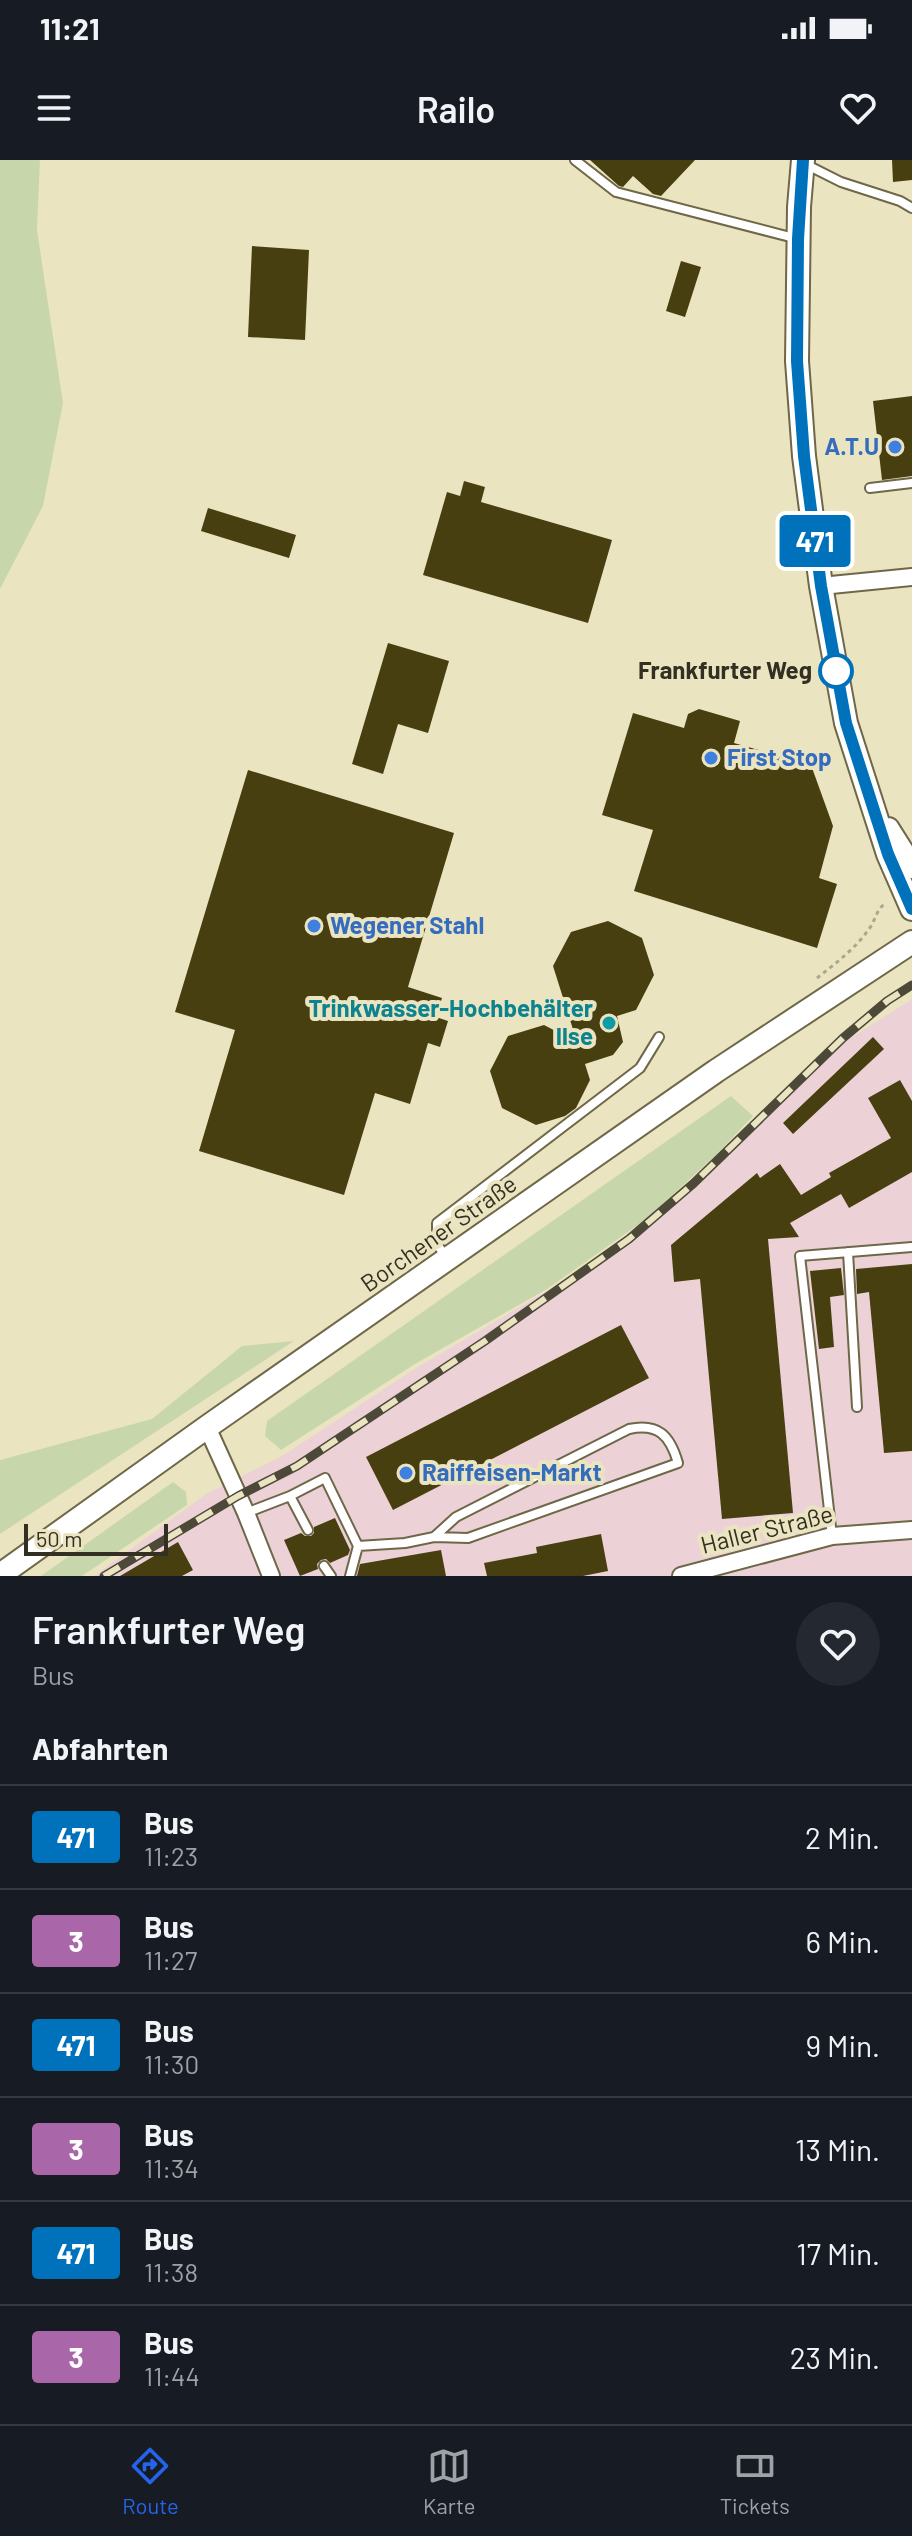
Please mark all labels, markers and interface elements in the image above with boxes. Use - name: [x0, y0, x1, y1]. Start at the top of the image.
- text: 11:21: [40, 10, 100, 46]
- icon: menu: [32, 86, 76, 130]
- icon: heart: [836, 86, 880, 130]
- text: Railo: [417, 87, 495, 130]
- place label: A.T.U: [824, 431, 879, 460]
- marker: A.T.U: [886, 438, 904, 456]
- line badge: 471: [769, 515, 861, 567]
- text: 471: [796, 524, 834, 558]
- marker: Frankfurter Weg: [819, 654, 853, 688]
- place label: Frankfurter Weg: [638, 655, 812, 684]
- place label: First Stop: [727, 742, 832, 771]
- marker: First Stop: [702, 749, 720, 767]
- place label: Wegener Stahl: [330, 910, 484, 939]
- marker: Wegener Stahl: [305, 917, 323, 935]
- place label: Trinkwasser-Hochbehälter Ilse: [309, 993, 593, 1050]
- marker: Trinkwasser-Hochbehälter Ilse: [600, 1014, 618, 1032]
- street label: Borchener Straße: [355, 1168, 522, 1297]
- place label: Raiffeisen-Markt: [422, 1457, 602, 1486]
- marker: Raiffeisen-Markt: [397, 1464, 415, 1482]
- street label: Haller Straße: [698, 1498, 836, 1559]
- scale bar: [24, 1520, 168, 1556]
- text: 50 m: [36, 1525, 82, 1551]
- button: heart: [796, 1602, 880, 1686]
- text: Frankfurter Weg: [32, 1606, 305, 1652]
- text: Bus: [32, 1659, 74, 1690]
- text: Abfahrten: [32, 1730, 168, 1766]
- text: Bus: [144, 1804, 194, 1840]
- text: 2 Min.: [805, 1819, 880, 1855]
- text: 471: [57, 1820, 95, 1854]
- text: 11:23: [144, 1840, 198, 1871]
- text: Bus: [144, 1908, 194, 1944]
- text: 6 Min.: [806, 1923, 880, 1959]
- text: 3: [68, 1924, 84, 1958]
- text: 11:27: [144, 1944, 197, 1975]
- text: Bus: [144, 2012, 194, 2048]
- text: 9 Min.: [805, 2027, 880, 2063]
- text: 471: [57, 2028, 95, 2062]
- text: 11:30: [144, 2048, 199, 2079]
- text: Bus: [144, 2116, 194, 2152]
- text: 13 Min.: [795, 2131, 880, 2167]
- text: 3: [68, 2132, 84, 2166]
- text: 11:34: [144, 2152, 199, 2183]
- text: Bus: [144, 2220, 194, 2256]
- text: 17 Min.: [796, 2235, 880, 2271]
- text: 471: [57, 2236, 95, 2270]
- text: 11:38: [144, 2256, 198, 2287]
- text: Bus: [144, 2324, 194, 2360]
- text: 23 Min.: [790, 2339, 880, 2375]
- text: 3: [68, 2340, 84, 2374]
- text: 11:44: [144, 2360, 200, 2391]
- tab: Route: [122, 2444, 179, 2518]
- tab: Karte: [423, 2444, 475, 2518]
- tab: Tickets: [720, 2444, 790, 2518]

